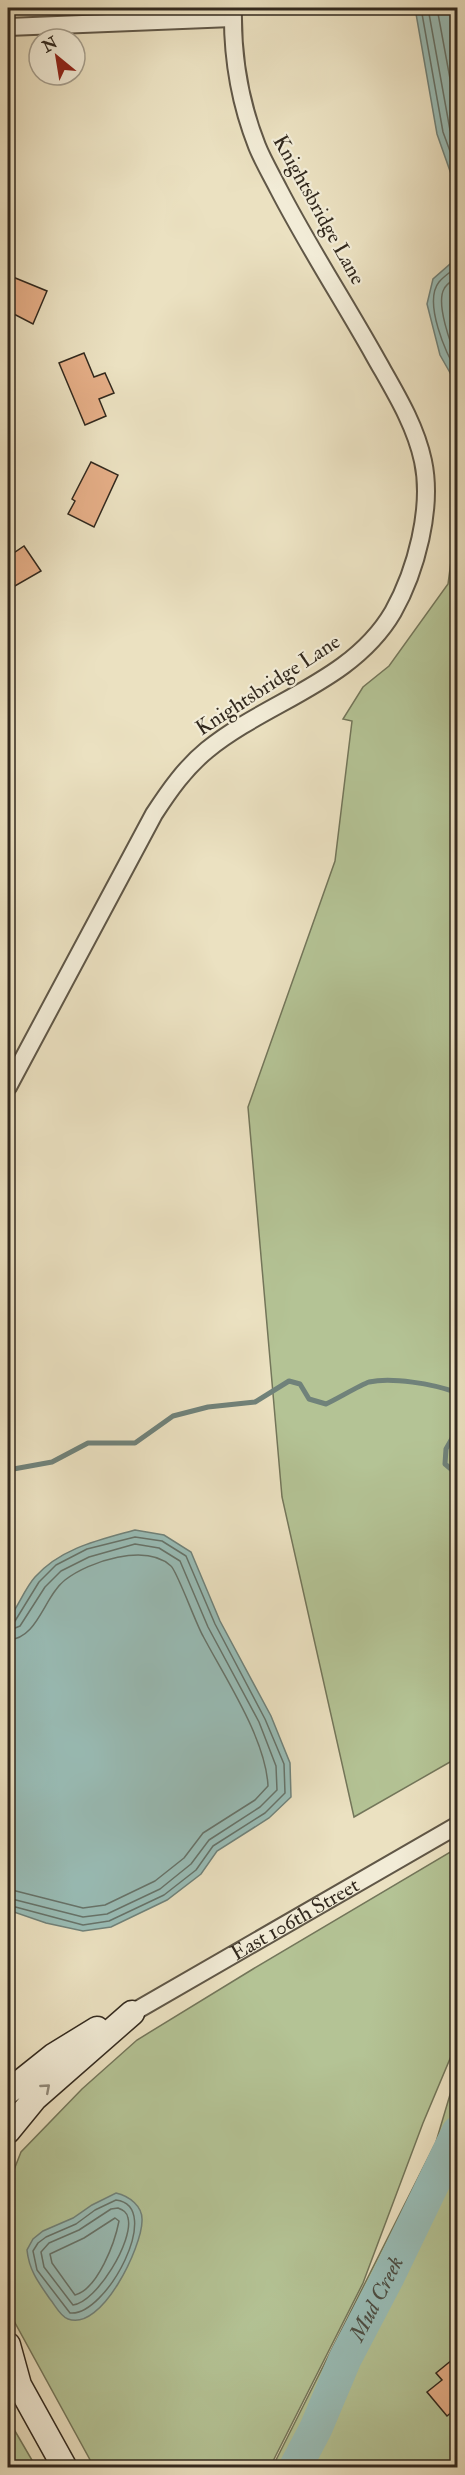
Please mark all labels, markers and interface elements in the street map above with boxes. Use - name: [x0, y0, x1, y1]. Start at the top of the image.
- north arrow: [27, 27, 87, 87]
- text: N: [38, 32, 62, 58]
- street label: Knightsbridge Lane: [267, 130, 371, 290]
- street label: Knightsbridge Lane: [191, 628, 346, 742]
- street label: East 106th Street: [226, 1871, 364, 1967]
- one-way arrow: [40, 2084, 50, 2095]
- water label: Mud Creek: [342, 2252, 410, 2348]

